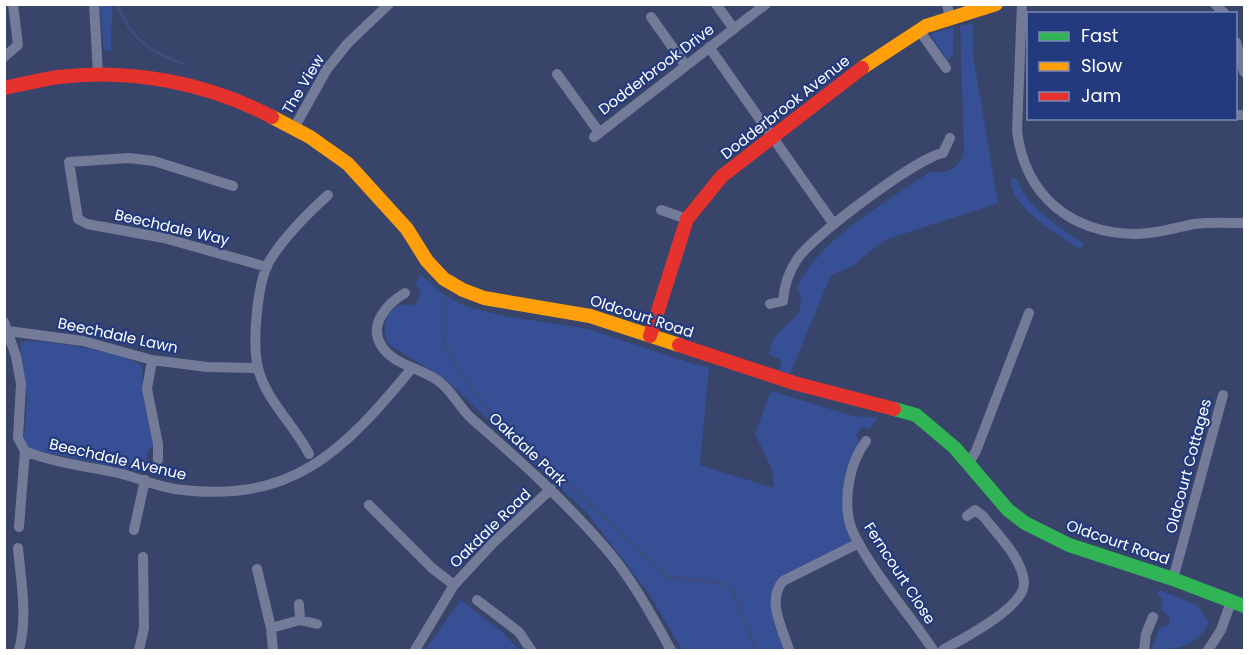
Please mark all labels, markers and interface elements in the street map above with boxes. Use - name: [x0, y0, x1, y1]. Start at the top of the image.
- legend: [1027, 12, 1237, 120]
- street label: Dodderbrook Drive: [594, 19, 718, 119]
- text: Fast: [1081, 23, 1118, 48]
- street label: The View: [277, 50, 329, 118]
- street label: Dodderbrook Avenue: [716, 50, 854, 164]
- text: Slow: [1081, 53, 1123, 78]
- text: Jam: [1081, 83, 1121, 108]
- street label: Beechdale Way: [113, 204, 232, 251]
- street label: Oldcourt Road: [587, 289, 697, 343]
- street label: Beechdale Lawn: [56, 312, 180, 358]
- street label: Oldcourt Cottages: [1160, 396, 1216, 536]
- street label: Oakdale Park: [485, 408, 572, 491]
- street label: Beechdale Avenue: [47, 433, 189, 485]
- street label: Oakdale Road: [445, 484, 535, 572]
- street label: Oldcourt Road: [1064, 514, 1172, 570]
- street label: Ferncourt Close: [859, 518, 941, 628]

